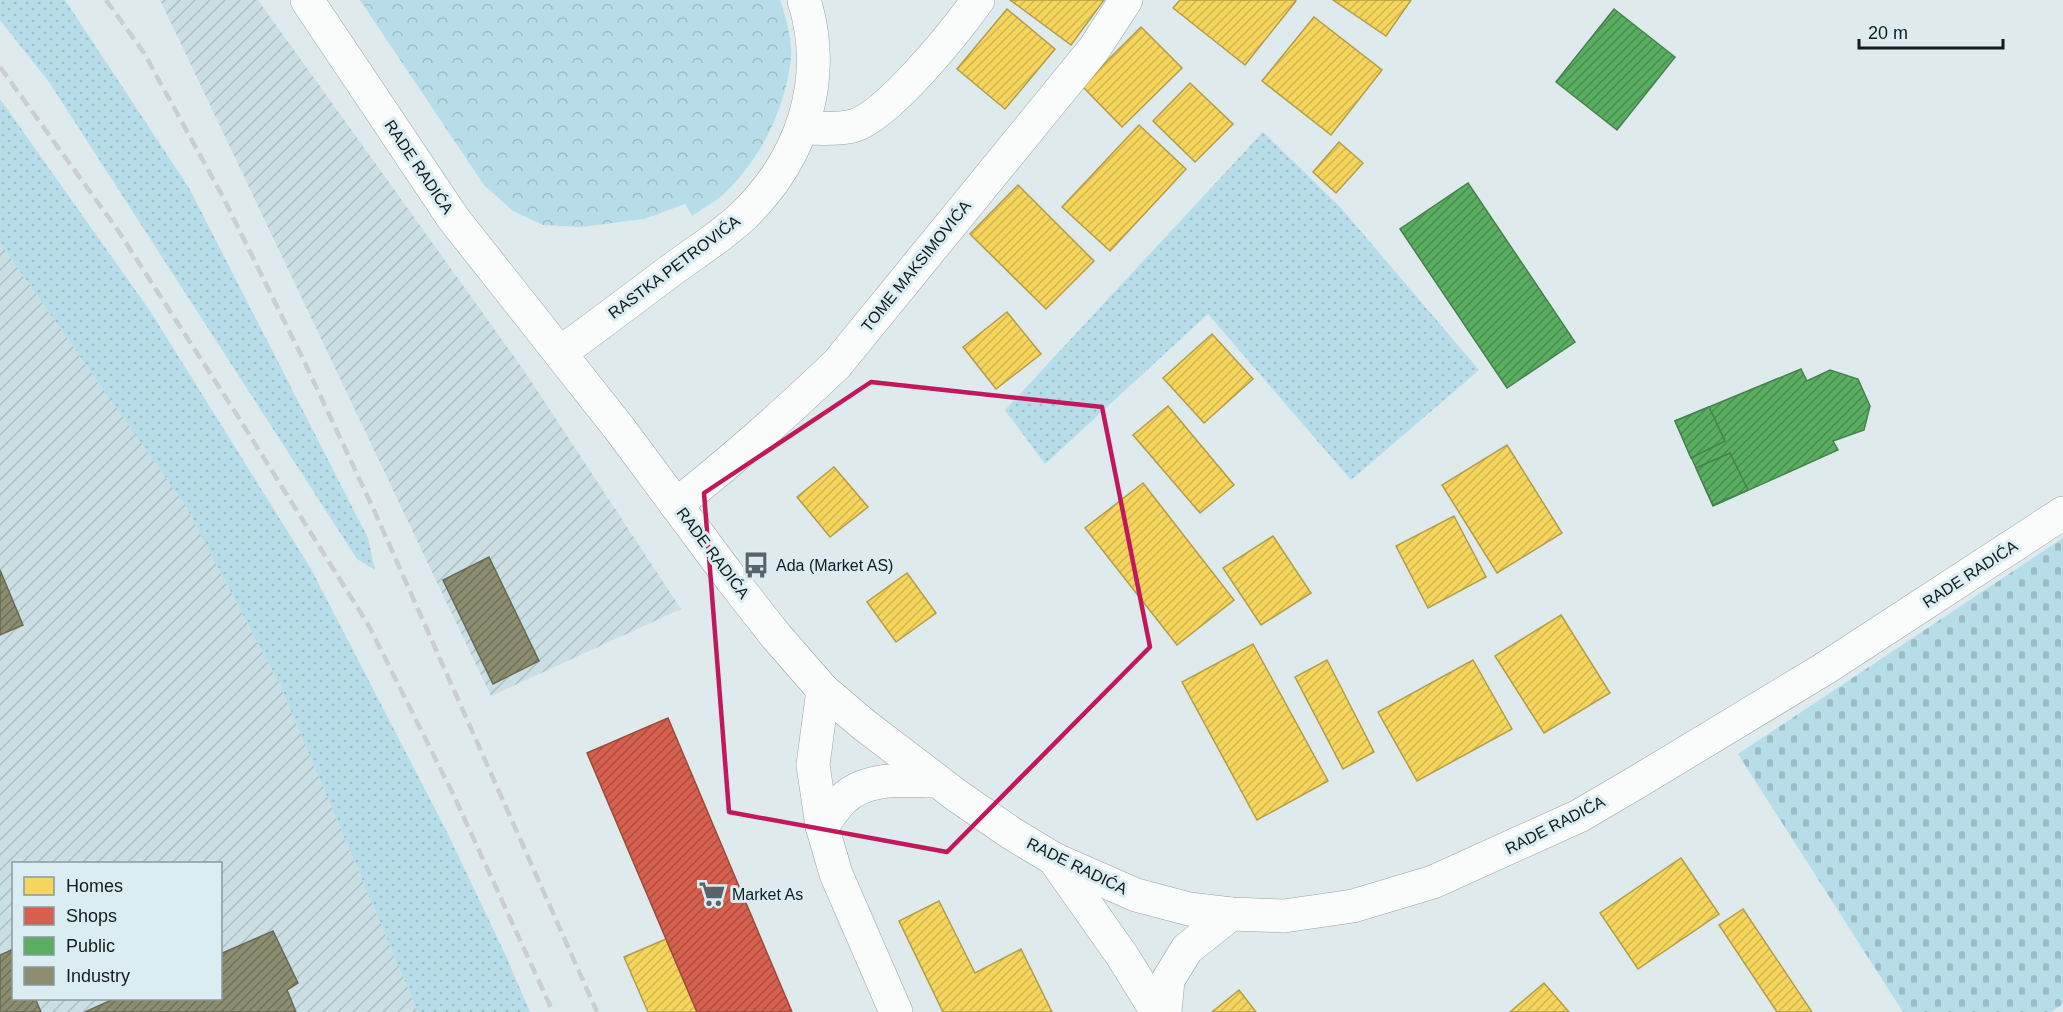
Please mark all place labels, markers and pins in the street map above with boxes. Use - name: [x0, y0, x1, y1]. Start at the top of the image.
- bus stop icon: Ada (Market AS): [741, 550, 771, 580]
- place label: Ada (Market AS): [776, 557, 893, 574]
- supermarket icon: Market As: [697, 879, 727, 909]
- place label: Market As: [732, 886, 803, 903]

